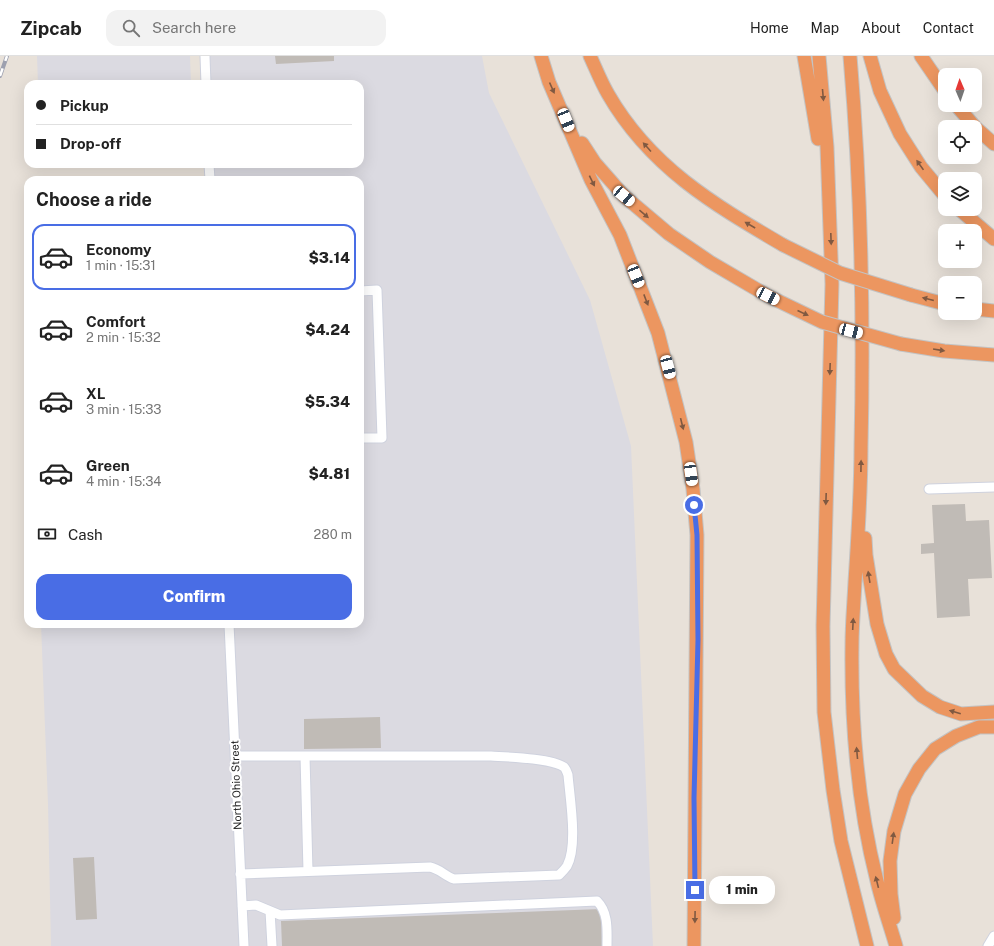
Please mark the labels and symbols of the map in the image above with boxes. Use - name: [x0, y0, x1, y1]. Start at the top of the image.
- north arrow: [938, 68, 982, 112]
- one-way arrow: [549, 83, 555, 94]
- one-way arrow: [819, 89, 826, 101]
- car: [556, 107, 576, 133]
- one-way arrow: [643, 142, 652, 151]
- one-way arrow: [916, 160, 924, 171]
- one-way arrow: [589, 176, 595, 187]
- car: [611, 184, 637, 208]
- one-way arrow: [639, 209, 650, 218]
- one-way arrow: [744, 222, 756, 229]
- one-way arrow: [828, 233, 834, 246]
- car: [626, 263, 646, 289]
- car: [755, 285, 781, 307]
- one-way arrow: [643, 294, 649, 306]
- one-way arrow: [922, 296, 934, 302]
- one-way arrow: [797, 310, 809, 316]
- car: [838, 322, 864, 340]
- one-way arrow: [933, 347, 945, 353]
- car: [659, 354, 677, 380]
- one-way arrow: [827, 363, 833, 376]
- one-way arrow: [679, 419, 685, 431]
- one-way arrow: [858, 459, 864, 472]
- car: [683, 461, 699, 487]
- one-way arrow: [823, 493, 830, 505]
- route start: [685, 496, 703, 514]
- one-way arrow: [866, 571, 872, 583]
- one-way arrow: [850, 617, 856, 630]
- one-way arrow: [949, 709, 961, 715]
- street label: North Ohio Street: [228, 740, 244, 830]
- one-way arrow: [854, 747, 861, 759]
- one-way arrow: [890, 832, 896, 844]
- one-way arrow: [874, 875, 880, 887]
- callout: 1 min: [709, 876, 775, 904]
- route end: [686, 881, 704, 899]
- one-way arrow: [692, 911, 698, 924]

